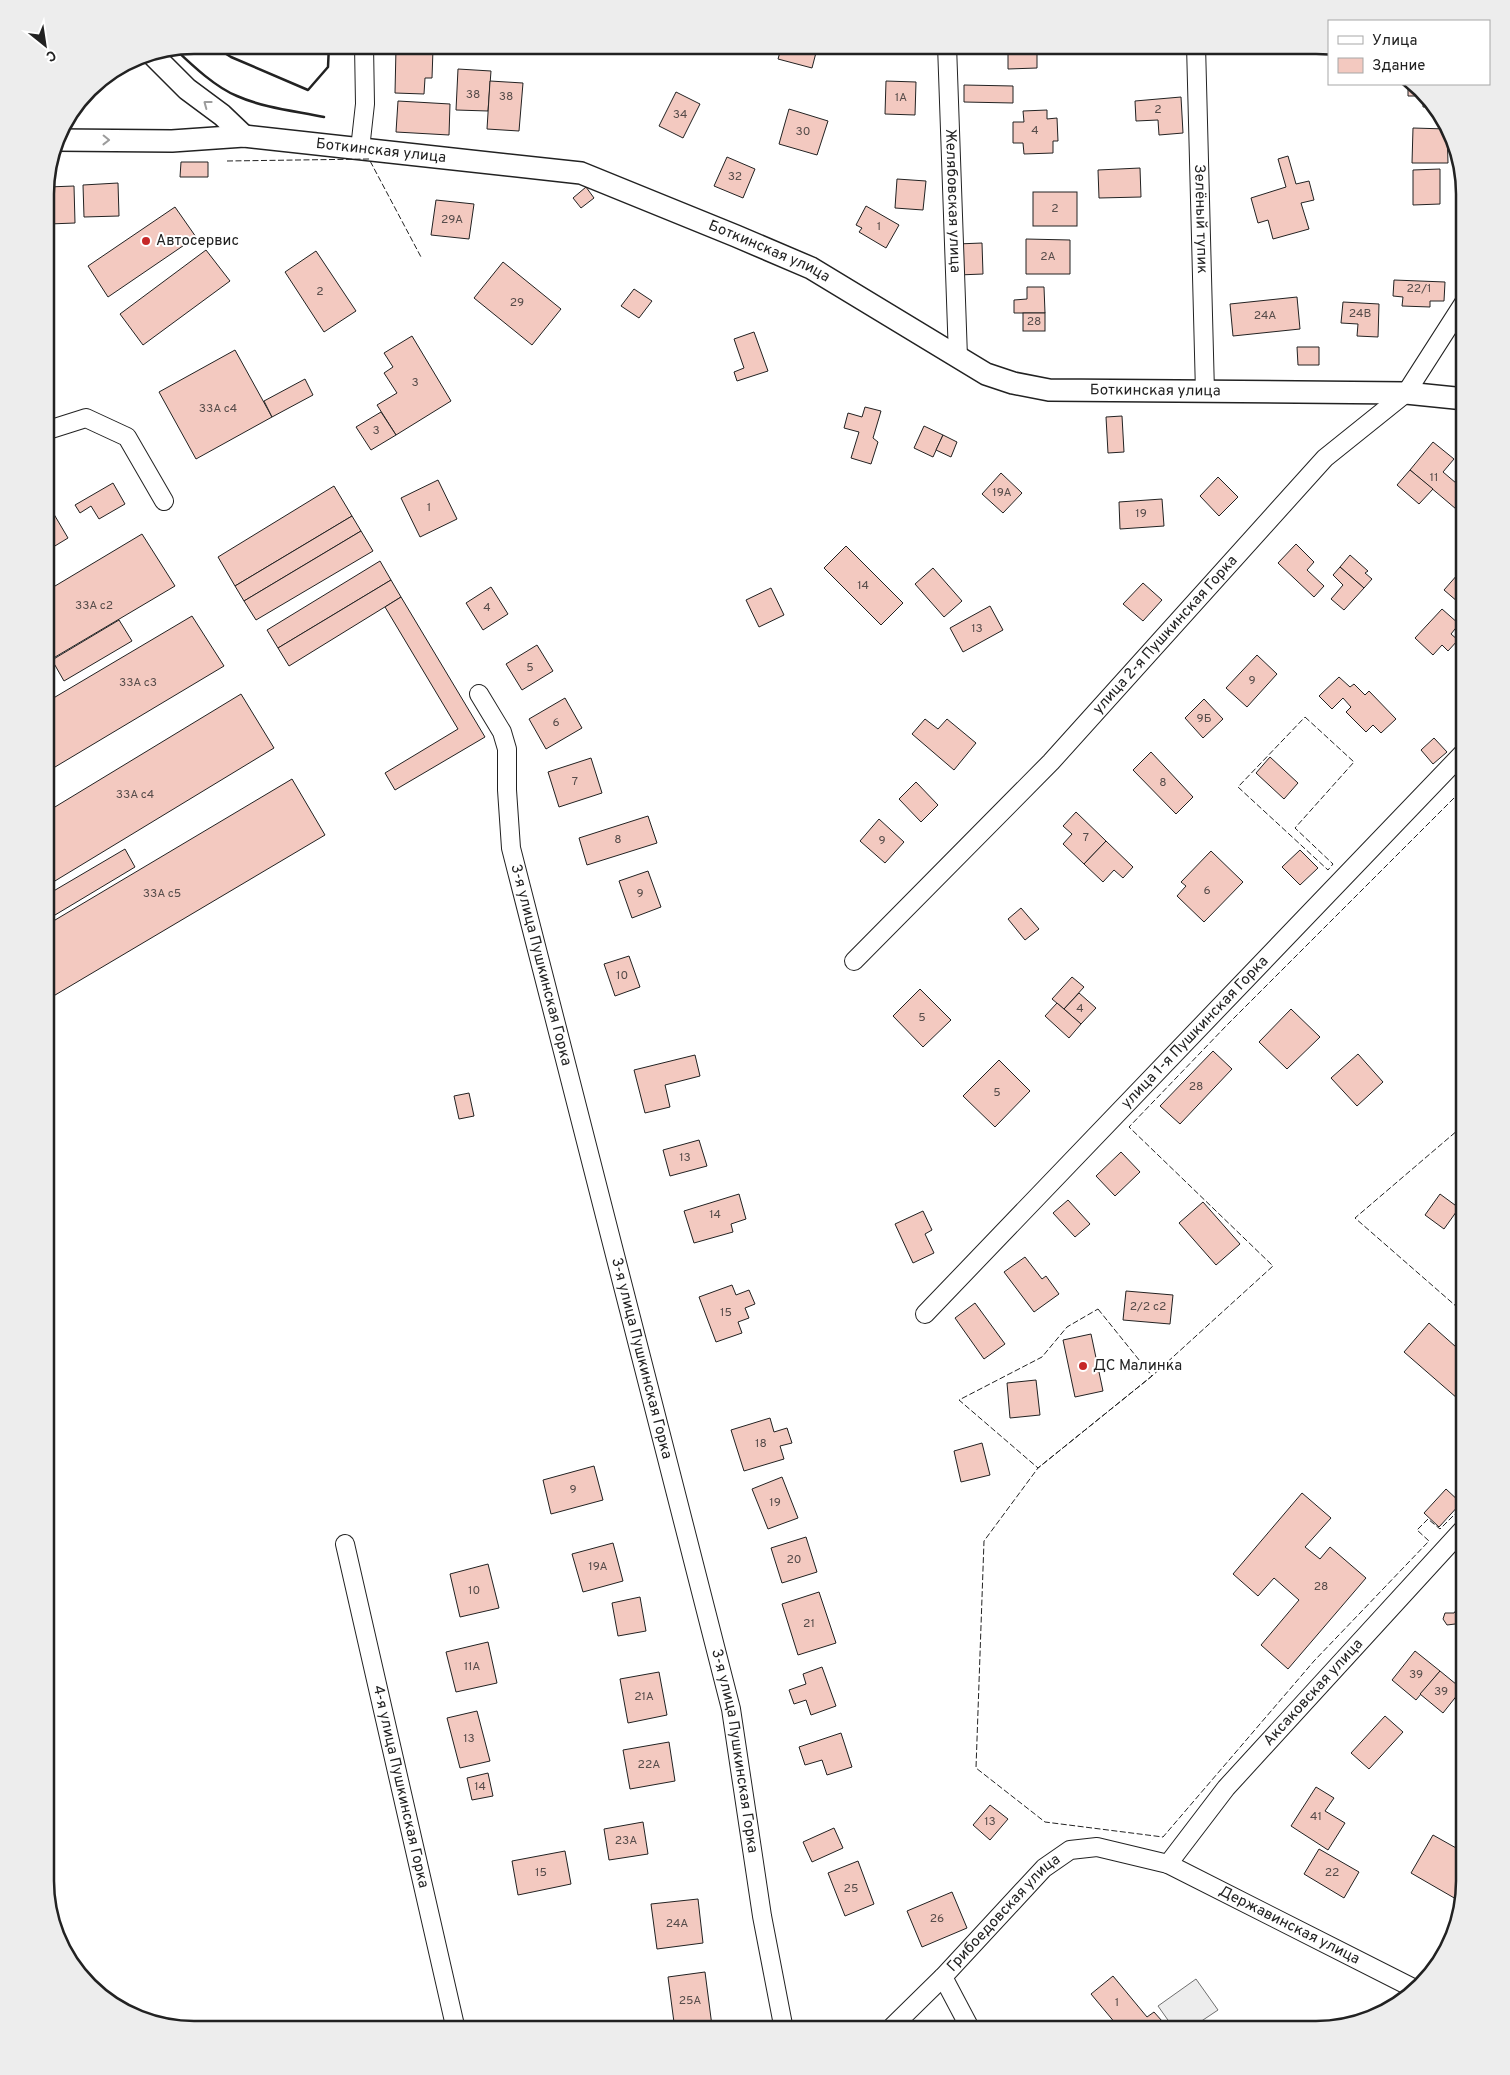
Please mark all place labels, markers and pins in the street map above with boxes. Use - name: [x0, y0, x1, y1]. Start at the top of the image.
- place label: Автосервис: [156, 232, 239, 251]
- marker: Автосервис: [140, 235, 152, 247]
- place label: ДС Малинка: [1093, 1357, 1182, 1376]
- marker: ДС Малинка: [1077, 1360, 1089, 1372]

